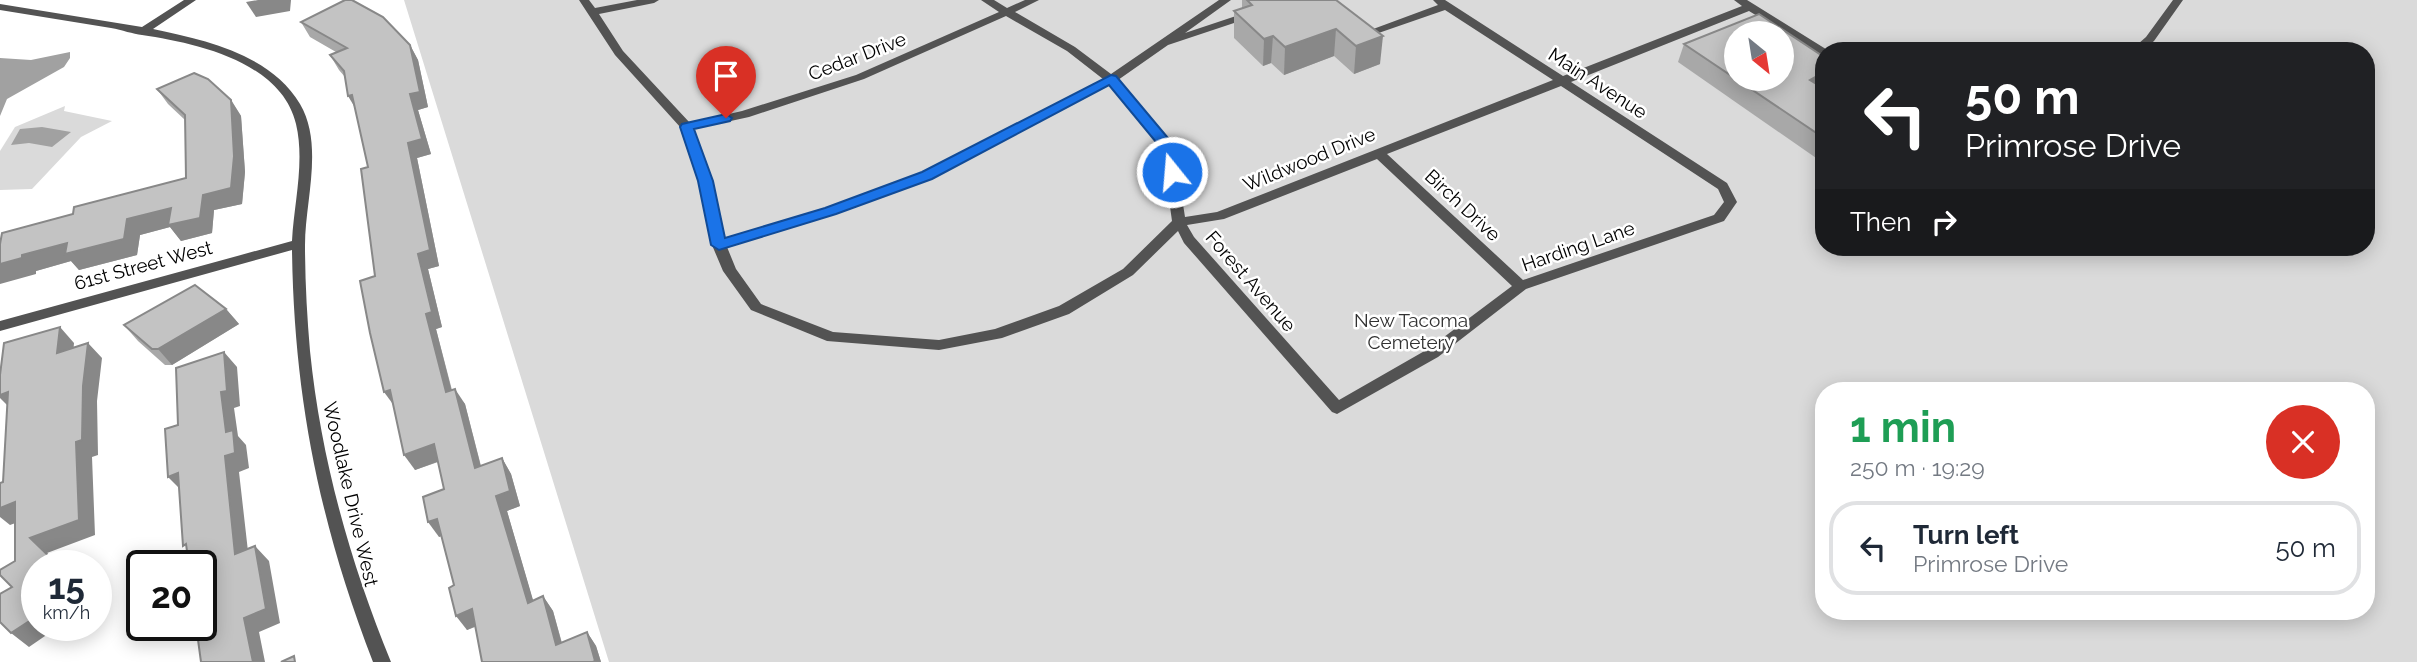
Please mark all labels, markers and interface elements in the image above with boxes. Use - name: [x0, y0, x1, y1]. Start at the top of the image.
- north arrow: [1724, 21, 1794, 91]
- map controls: [1724, 21, 1794, 91]
- street label: Cedar Drive: [805, 27, 909, 85]
- street label: Main Avenue: [1545, 43, 1651, 123]
- pin: [696, 46, 756, 118]
- icon: arrive: [707, 57, 745, 95]
- text: 50 m: [1965, 68, 2080, 125]
- icon: left: [1850, 70, 1941, 161]
- street label: Wildwood Drive: [1240, 122, 1378, 196]
- text: Primrose Drive: [1965, 127, 2181, 164]
- position arrow: [1135, 135, 1209, 209]
- street label: Birch Drive: [1421, 165, 1505, 245]
- icon: right: [1925, 203, 1963, 241]
- text: Then: [1850, 207, 1911, 237]
- street label: Harding Lane: [1519, 216, 1637, 276]
- street label: Forest Avenue: [1201, 226, 1301, 336]
- street label: 61st Street West: [72, 236, 215, 294]
- park label: New Tacoma Cemetery: [1354, 309, 1468, 353]
- street label: Woodlake Drive West: [319, 399, 383, 589]
- text: 1 min: [1850, 403, 1956, 452]
- button: close: [2266, 405, 2340, 479]
- text: 250 m · 19:29: [1850, 454, 1985, 481]
- text: Turn left: [1913, 520, 2019, 550]
- icon: left: [1854, 529, 1892, 567]
- text: 50 m: [2275, 533, 2336, 563]
- speed limit sign: 20: [126, 550, 217, 641]
- text: Primrose Drive: [1913, 550, 2068, 577]
- text: 15: [48, 566, 85, 607]
- text: km/h: [43, 602, 90, 623]

